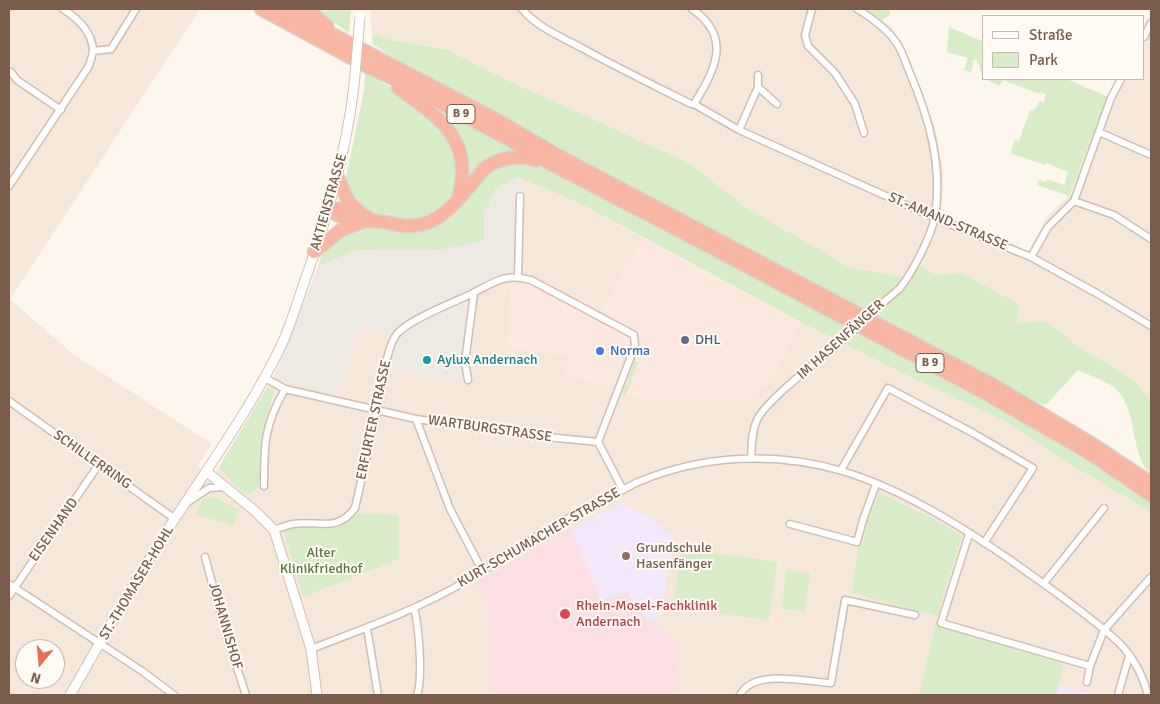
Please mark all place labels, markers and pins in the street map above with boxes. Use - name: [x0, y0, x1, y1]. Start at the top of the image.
- place label: DHL: [695, 332, 721, 348]
- marker: DHL: [679, 334, 691, 346]
- place label: Norma: [610, 343, 650, 359]
- marker: Norma: [594, 345, 606, 357]
- place label: Aylux Andernach: [437, 352, 538, 368]
- marker: Aylux Andernach: [421, 354, 433, 366]
- place label: Grundschule Hasenfänger: [636, 540, 712, 572]
- marker: Grundschule Hasenfänger: [620, 550, 632, 562]
- place label: Rhein-Mosel-Fachklinik Andernach: [576, 598, 717, 630]
- marker: Rhein-Mosel-Fachklinik Andernach: [558, 607, 572, 621]

